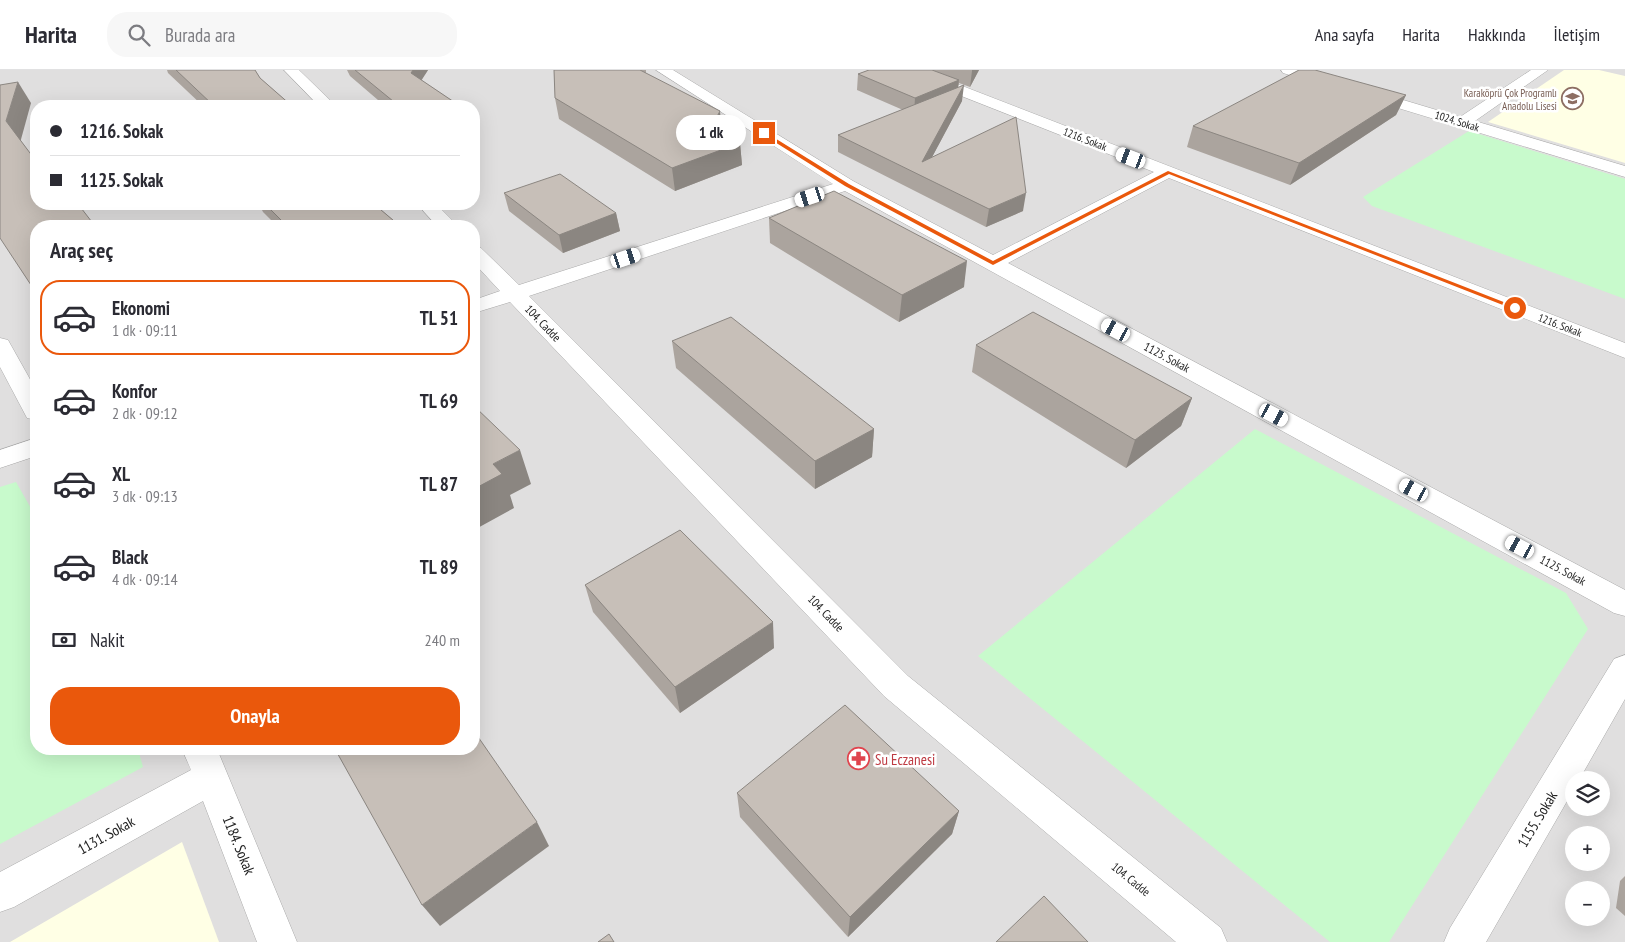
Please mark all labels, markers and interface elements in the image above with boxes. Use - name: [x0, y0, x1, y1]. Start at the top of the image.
- search box: [107, 12, 457, 57]
- text: Harita: [25, 19, 77, 50]
- icon: search: [125, 21, 153, 49]
- text: Burada ara: [165, 23, 235, 47]
- text: Ana sayfa: [1315, 23, 1374, 46]
- text: Harita: [1402, 23, 1440, 46]
- text: Hakkında: [1468, 23, 1526, 46]
- text: İletişim: [1554, 23, 1600, 46]
- place label: Karaköprü Çok Programlı Anadolu Lisesi: [1464, 86, 1557, 113]
- school or university icon: Karaköprü Çok Programlı Anadolu Lisesi: [1561, 87, 1585, 111]
- street label: 1024. Sokak: [1433, 108, 1482, 135]
- callout: 1 dk: [676, 116, 746, 150]
- text: 1216. Sokak: [80, 119, 163, 143]
- text: 1 dk: [699, 122, 723, 142]
- route end: [753, 122, 775, 144]
- street label: 1216. Sokak: [1061, 124, 1110, 154]
- car: [1114, 146, 1147, 170]
- text: 1125. Sokak: [80, 168, 163, 192]
- car: [793, 185, 826, 209]
- text: Araç seç: [50, 236, 113, 264]
- car: [609, 246, 642, 270]
- icon: car: [52, 295, 97, 340]
- text: Ekonomi: [112, 296, 170, 320]
- route start: [1504, 297, 1526, 319]
- street label: 104. Cadde: [522, 301, 564, 345]
- text: TL 51: [420, 306, 458, 330]
- street label: 1216. Sokak: [1536, 310, 1585, 340]
- car: [1099, 316, 1132, 344]
- text: 1 dk · 09:11: [112, 320, 178, 340]
- street label: 1125. Sokak: [1141, 339, 1193, 376]
- icon: car: [52, 378, 97, 423]
- text: Konfor: [112, 379, 157, 403]
- text: TL 69: [420, 389, 458, 413]
- car: [1257, 401, 1290, 429]
- text: 2 dk · 09:12: [112, 403, 178, 423]
- icon: car: [52, 461, 97, 506]
- text: XL: [112, 462, 130, 486]
- text: TL 87: [420, 472, 458, 496]
- car: [1397, 476, 1430, 504]
- text: 3 dk · 09:13: [112, 486, 178, 506]
- car: [1503, 533, 1536, 561]
- icon: car: [52, 544, 97, 589]
- text: Black: [112, 545, 148, 569]
- street label: 1125. Sokak: [1537, 552, 1589, 589]
- text: TL 89: [420, 555, 458, 579]
- text: 4 dk · 09:14: [112, 569, 178, 589]
- street label: 104. Cadde: [805, 591, 847, 635]
- icon: cash: [50, 626, 78, 654]
- text: Nakit: [90, 628, 125, 652]
- text: 240 m: [425, 630, 460, 650]
- button: Onayla: [50, 687, 460, 745]
- pharmacy icon: Su Eczanesi: [847, 747, 871, 771]
- place label: Su Eczanesi: [875, 750, 935, 769]
- map controls: [1565, 771, 1610, 926]
- button: layers: [1565, 771, 1610, 816]
- street label: 1155. Sokak: [1513, 787, 1561, 851]
- street label: 1131. Sokak: [74, 811, 138, 858]
- street label: 1184. Sokak: [219, 813, 260, 878]
- button: +: [1565, 826, 1610, 871]
- street label: 104. Cadde: [1109, 859, 1153, 899]
- button: −: [1565, 881, 1610, 926]

